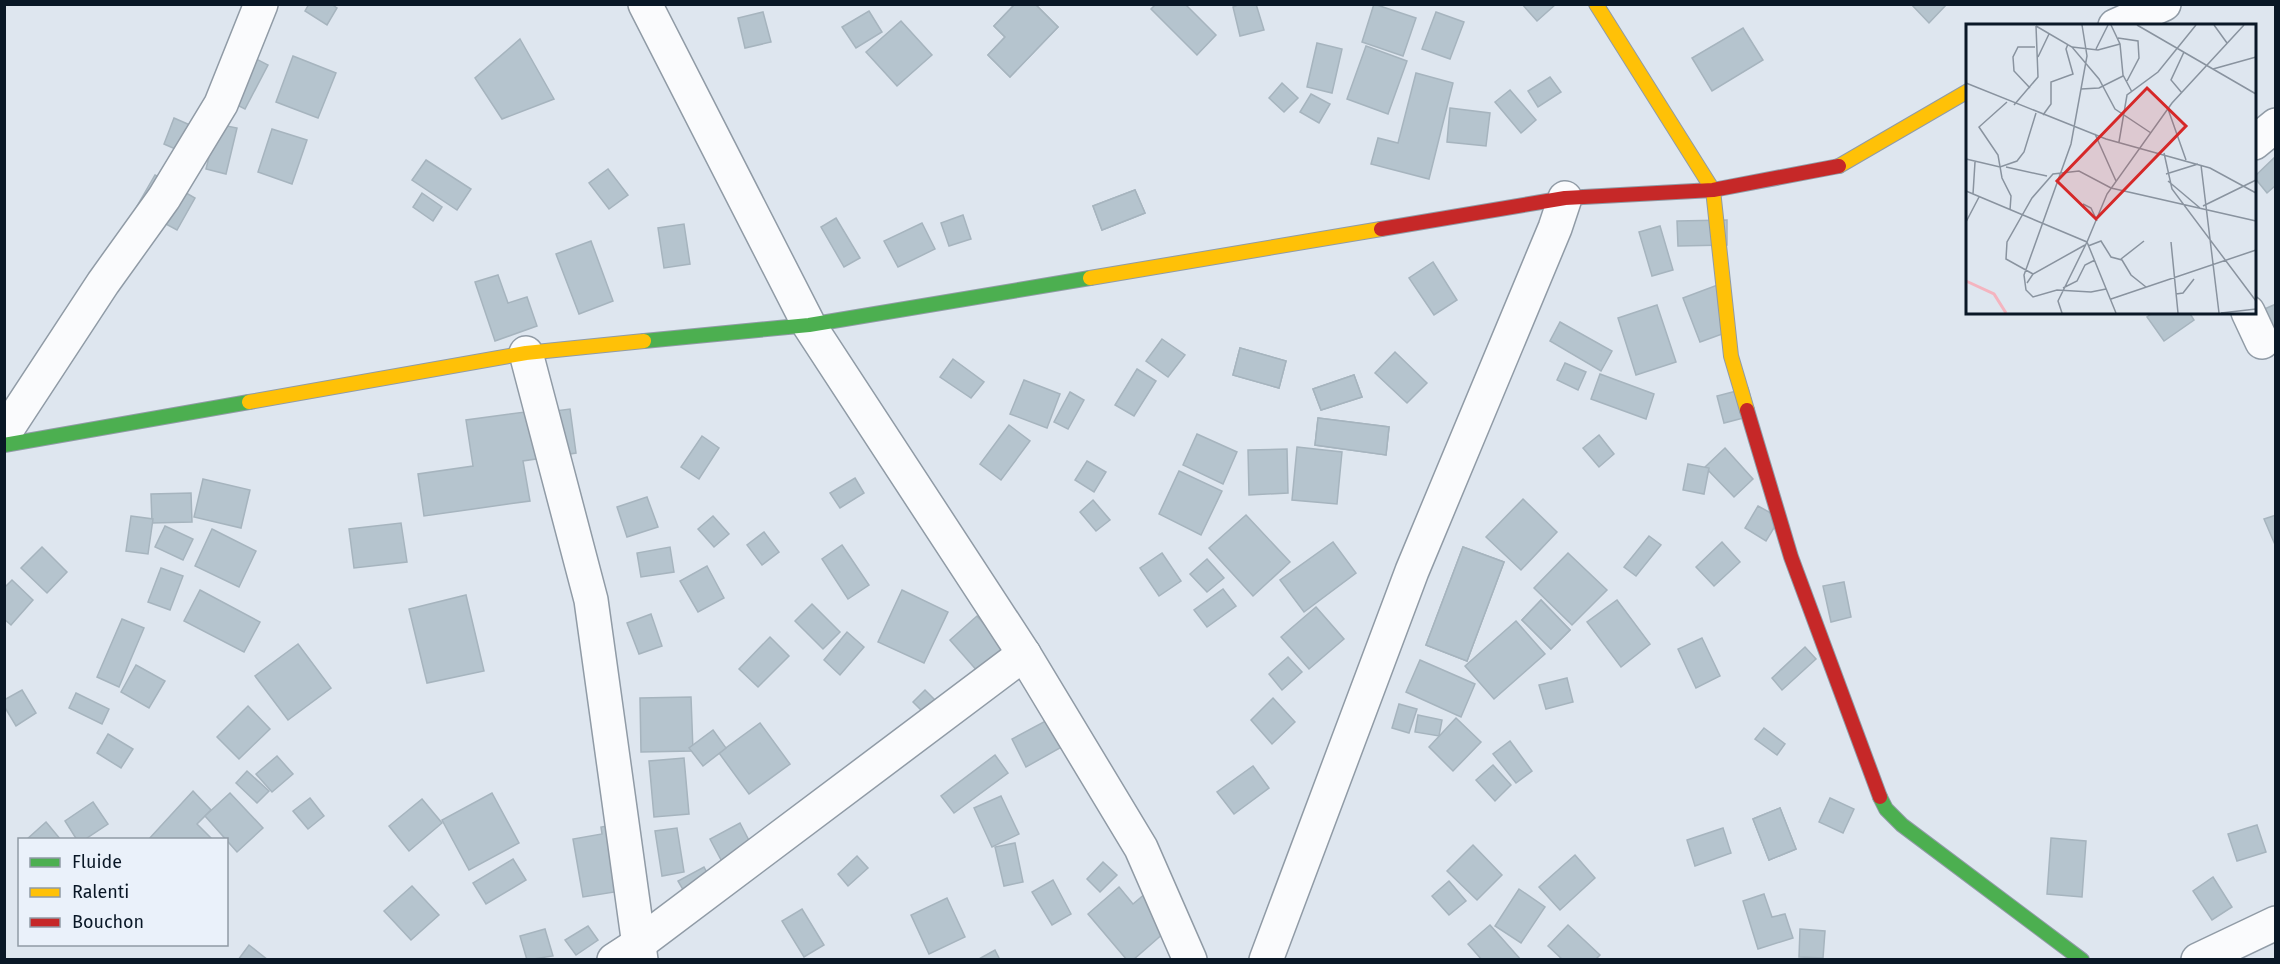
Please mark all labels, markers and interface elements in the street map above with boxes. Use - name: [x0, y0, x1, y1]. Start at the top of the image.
- inset map: [1966, 24, 2256, 314]
- legend: [18, 838, 228, 946]
- text: Fluide: [72, 851, 122, 873]
- text: Ralenti: [72, 881, 129, 903]
- text: Bouchon: [72, 911, 144, 933]

